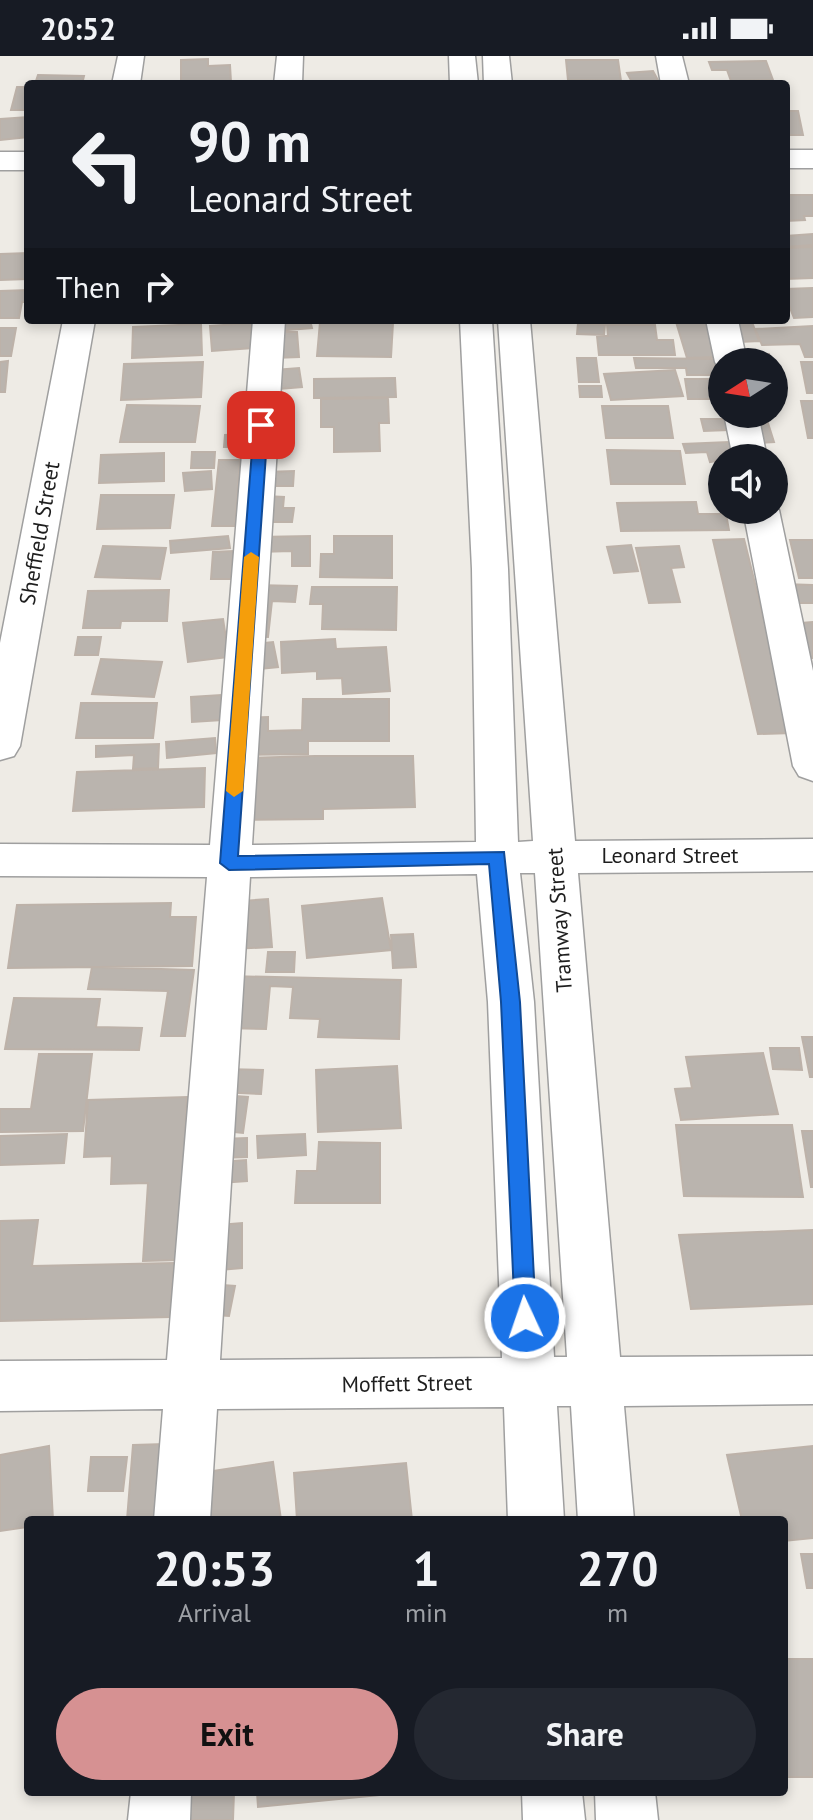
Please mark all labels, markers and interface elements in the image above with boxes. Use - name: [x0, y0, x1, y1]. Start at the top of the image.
- text: 20:52: [40, 9, 116, 48]
- text: 90 m: [188, 105, 311, 177]
- icon: left: [56, 112, 160, 216]
- text: Leonard Street: [188, 175, 412, 222]
- icon: right: [137, 264, 181, 308]
- text: Then: [56, 267, 121, 306]
- north arrow: [708, 348, 788, 428]
- map controls: [708, 348, 788, 524]
- pin: [227, 391, 295, 459]
- icon: arrive: [239, 403, 283, 447]
- button: sound: [708, 444, 788, 524]
- street label: Sheffield Street: [13, 458, 65, 607]
- street label: Leonard Street: [601, 841, 739, 869]
- street label: Tramway Street: [540, 846, 578, 993]
- position arrow: [483, 1276, 567, 1360]
- street label: Moffett Street: [341, 1368, 473, 1398]
- text: 20:53: [154, 1537, 275, 1599]
- text: 1: [412, 1537, 440, 1599]
- text: 270: [577, 1537, 658, 1599]
- text: Arrival: [178, 1596, 251, 1629]
- text: min: [405, 1596, 447, 1629]
- text: m: [607, 1596, 628, 1629]
- button: Exit: [56, 1688, 398, 1780]
- button: Share: [414, 1688, 756, 1780]

